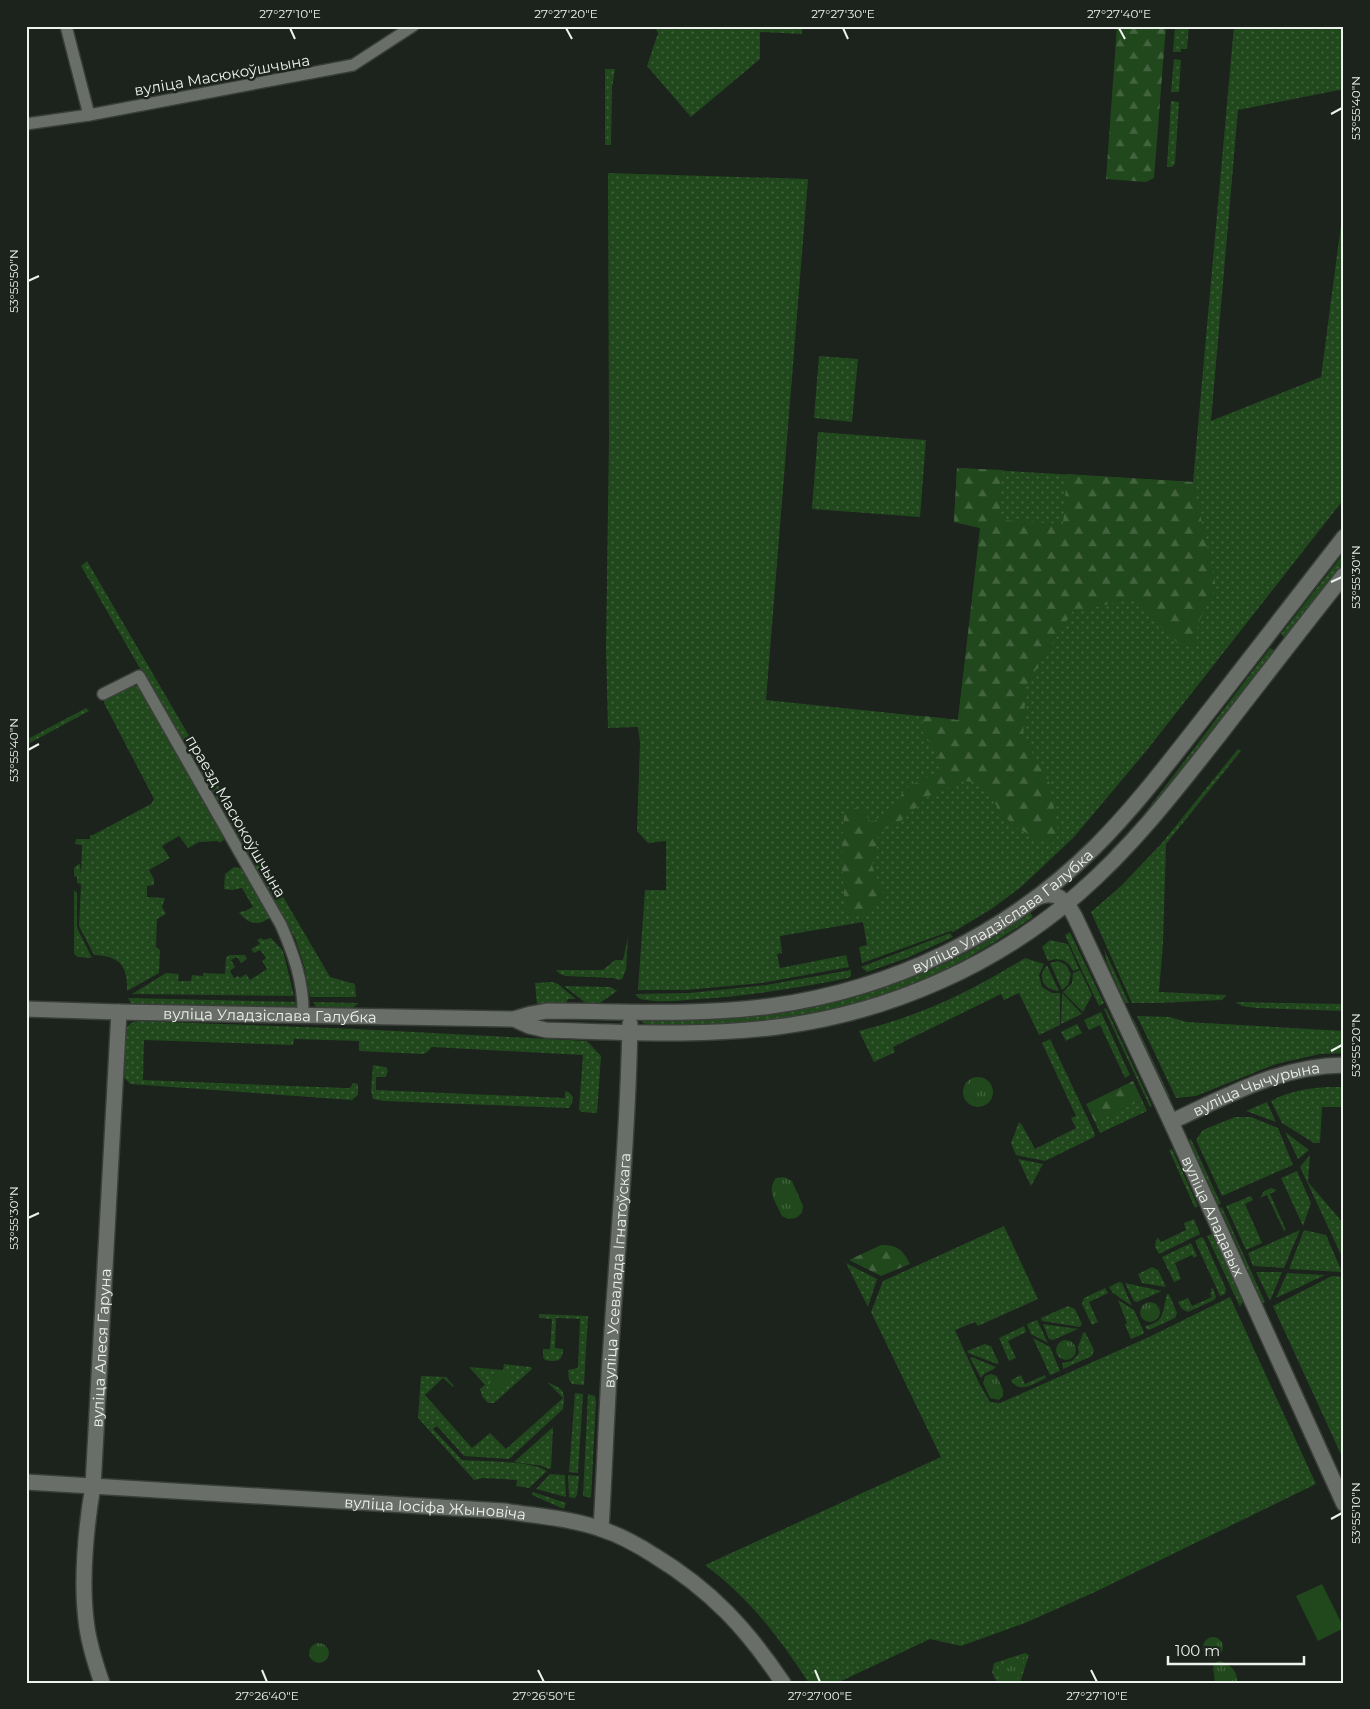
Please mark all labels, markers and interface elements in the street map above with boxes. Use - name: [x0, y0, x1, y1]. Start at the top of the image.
- text: 27°27'10"E: [259, 6, 321, 21]
- text: 27°27'20"E: [534, 6, 598, 21]
- text: 27°27'30"E: [811, 6, 875, 21]
- text: 27°27'40"E: [1087, 6, 1151, 21]
- street label: вуліца Масюкоўшчына: [133, 50, 311, 100]
- text: 53°55'40"N: [1348, 76, 1363, 140]
- text: 53°55'50"N: [6, 249, 21, 313]
- text: 53°55'30"N: [1348, 545, 1363, 609]
- text: 53°55'40"N: [6, 718, 21, 782]
- street label: праезд Масюкоўшчына: [182, 731, 290, 901]
- street label: вуліца Уладзіслава Галубка: [909, 845, 1097, 977]
- street label: вуліца Уладзіслава Галубка: [163, 1003, 377, 1026]
- text: 53°55'20"N: [1348, 1013, 1363, 1077]
- street label: вуліца Чычурына: [1189, 1057, 1321, 1120]
- street label: вуліца Усевалада Ігнатоўскага: [599, 1152, 634, 1389]
- street label: вуліца Аладавых: [1178, 1153, 1249, 1279]
- text: 53°55'30"N: [6, 1186, 21, 1250]
- street label: вуліца Алеся Гаруна: [87, 1268, 114, 1428]
- text: 53°55'10"N: [1348, 1482, 1363, 1544]
- street label: вуліца Іосіфа Жыновіча: [344, 1492, 527, 1523]
- scale bar: [1168, 1634, 1304, 1666]
- text: 100 m: [1175, 1641, 1220, 1660]
- text: 27°26'40"E: [235, 1688, 299, 1703]
- text: 27°26'50"E: [512, 1688, 576, 1703]
- text: 27°27'00"E: [788, 1688, 852, 1703]
- text: 27°27'10"E: [1066, 1688, 1128, 1703]

